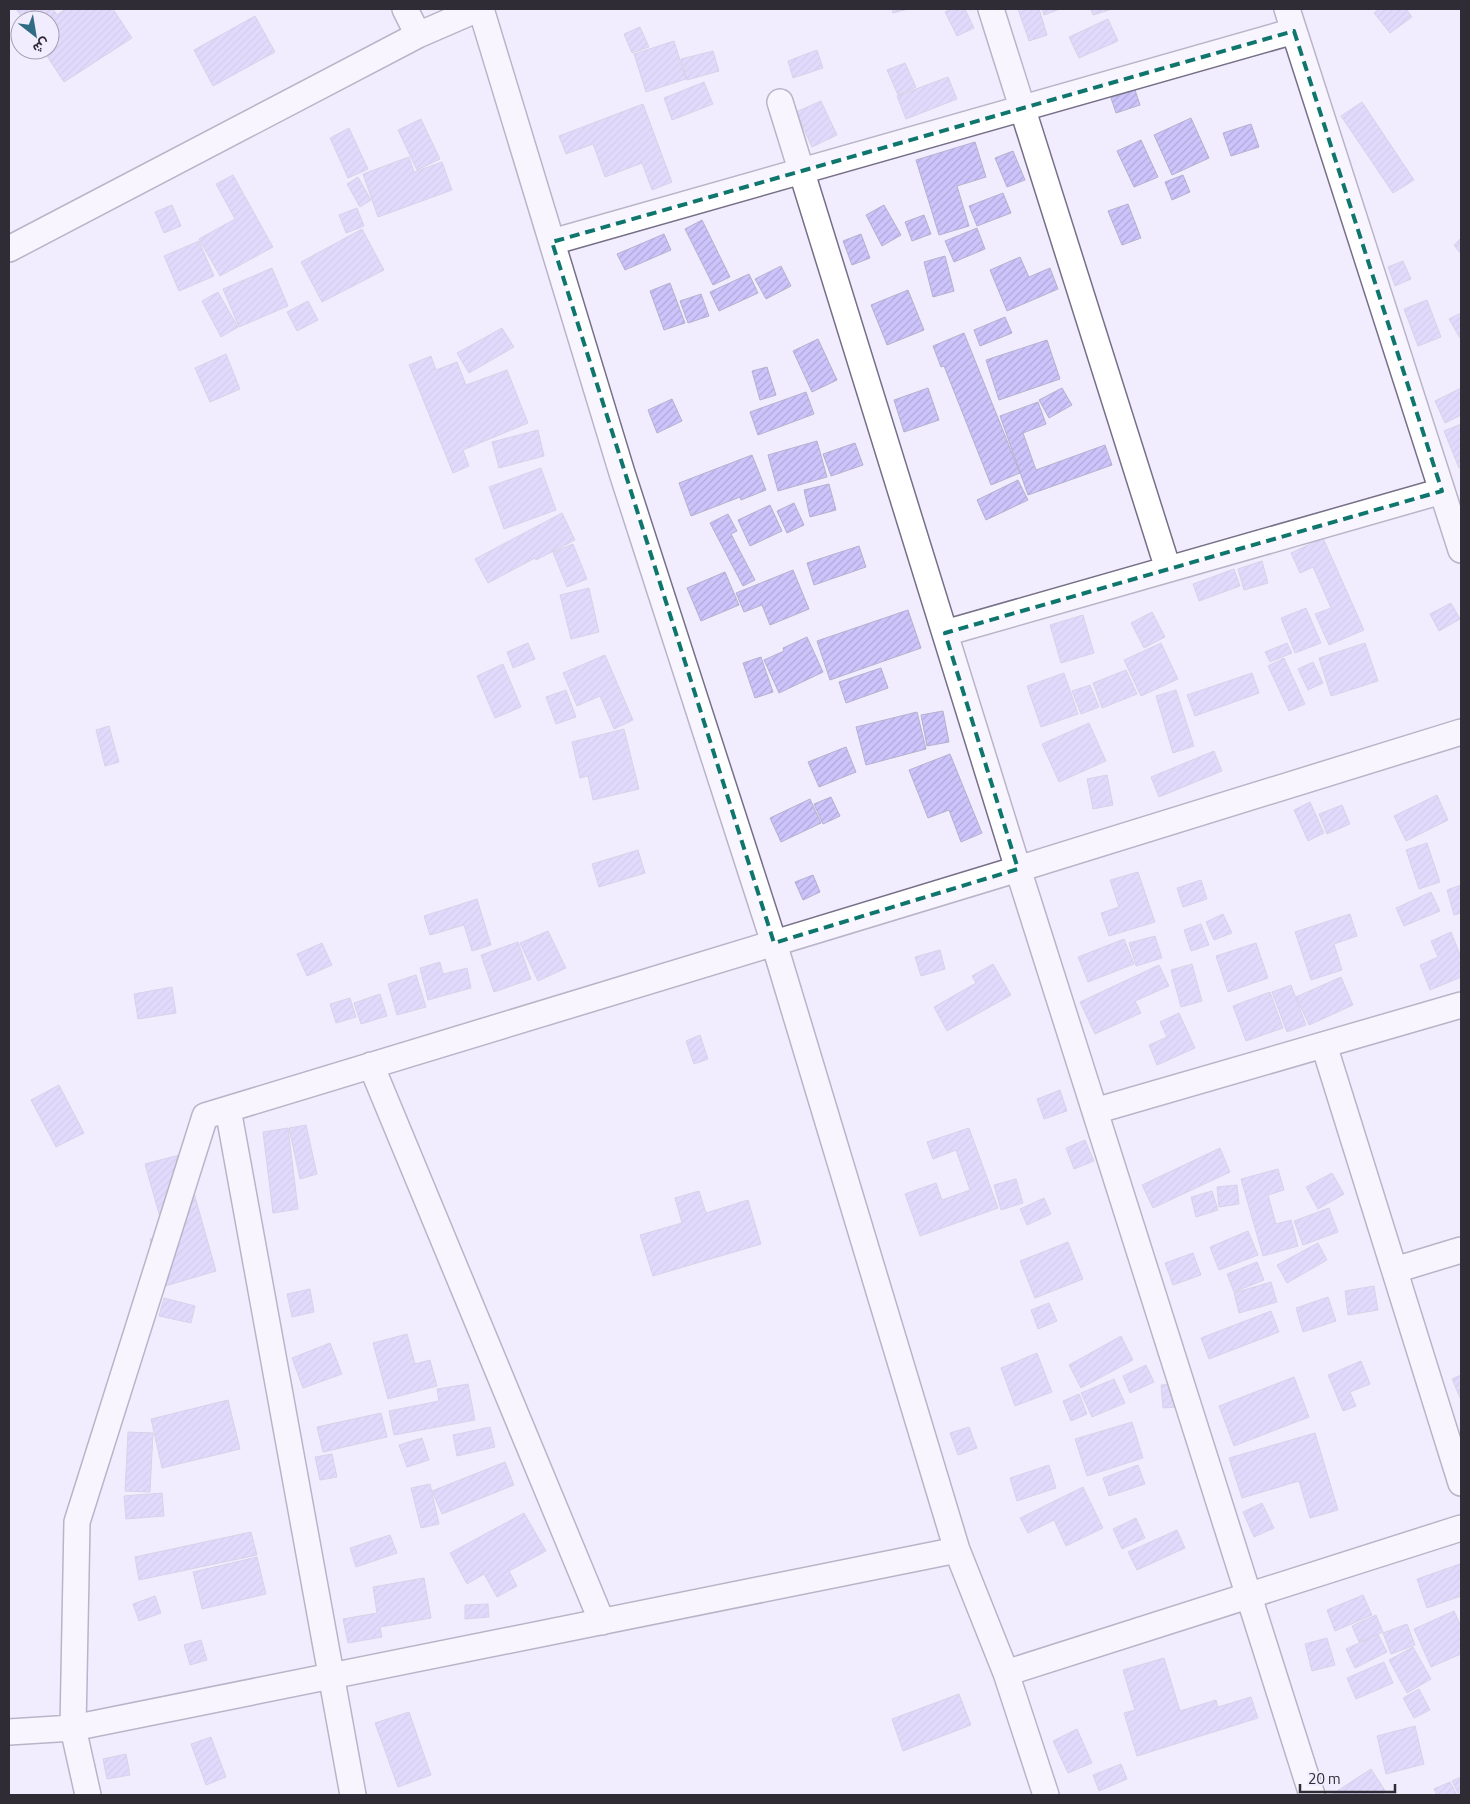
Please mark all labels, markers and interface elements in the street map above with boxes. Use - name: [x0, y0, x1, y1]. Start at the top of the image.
- north arrow: [10, 10, 60, 60]
- text: ش: [29, 33, 55, 60]
- scale bar: [1300, 1762, 1395, 1794]
- text: 20 m: [1308, 1767, 1341, 1790]

